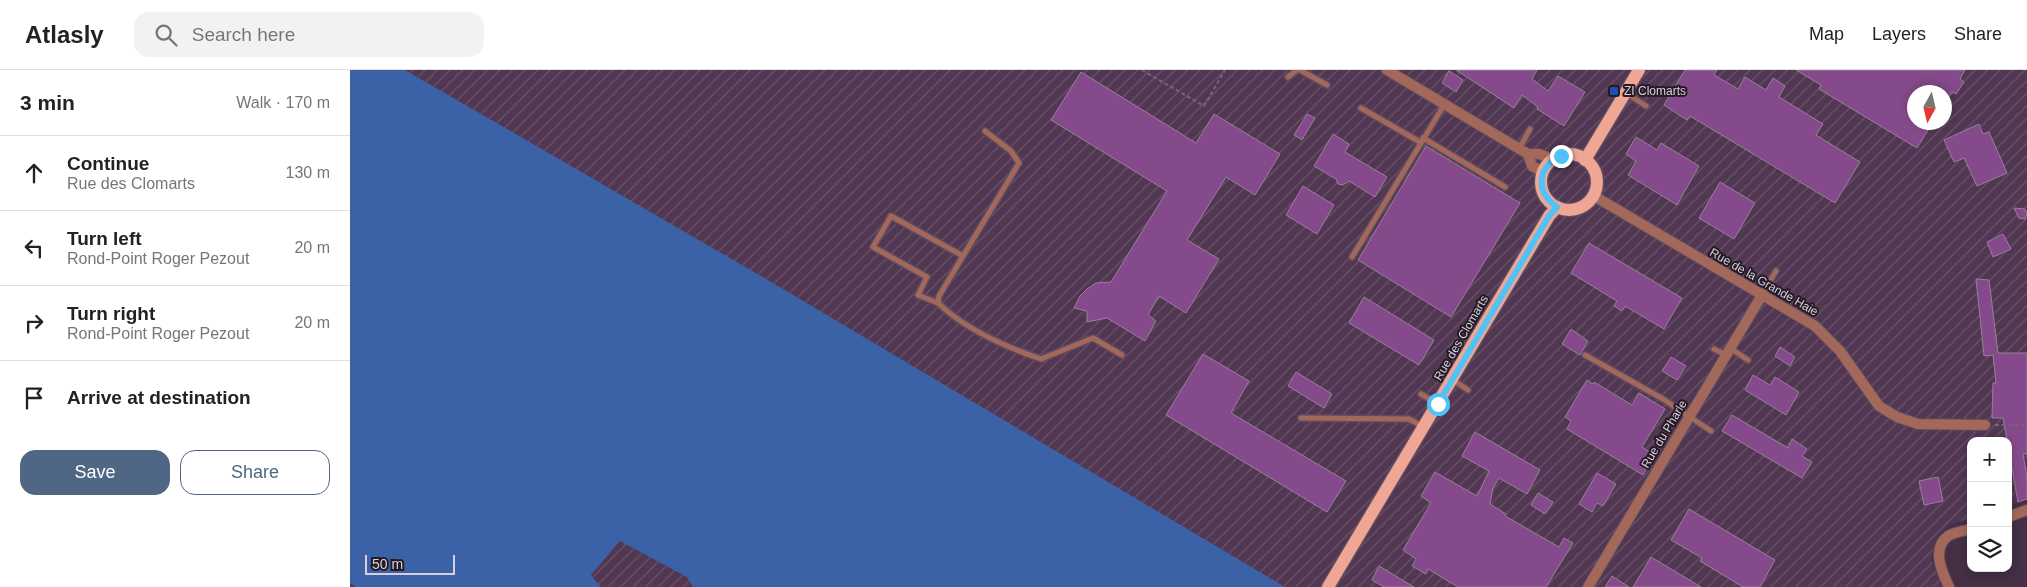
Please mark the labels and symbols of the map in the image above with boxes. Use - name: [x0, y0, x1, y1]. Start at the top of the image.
- place label: ZI Clomarts: [1624, 84, 1686, 98]
- marker: ZI Clomarts: [1608, 85, 1620, 97]
- north arrow: [1907, 85, 1952, 130]
- route end: [1550, 145, 1573, 168]
- street label: Rue de la Grande Haie: [1707, 245, 1821, 319]
- street label: Rue des Clomarts: [1431, 293, 1491, 383]
- route start: [1427, 393, 1450, 416]
- street label: Rue du Pharle: [1638, 397, 1690, 470]
- scale bar: [365, 552, 455, 575]

